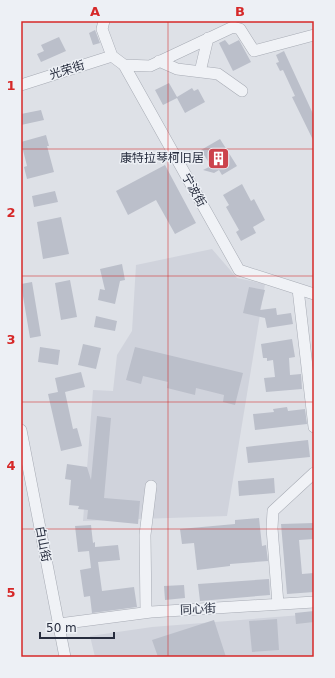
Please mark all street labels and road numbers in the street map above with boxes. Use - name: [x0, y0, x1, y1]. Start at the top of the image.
- street label: 光荣街: [48, 58, 86, 82]
- street label: 宁波街: [179, 171, 209, 209]
- street label: 白山街: [33, 525, 53, 563]
- street label: 同心街: [180, 601, 216, 617]

